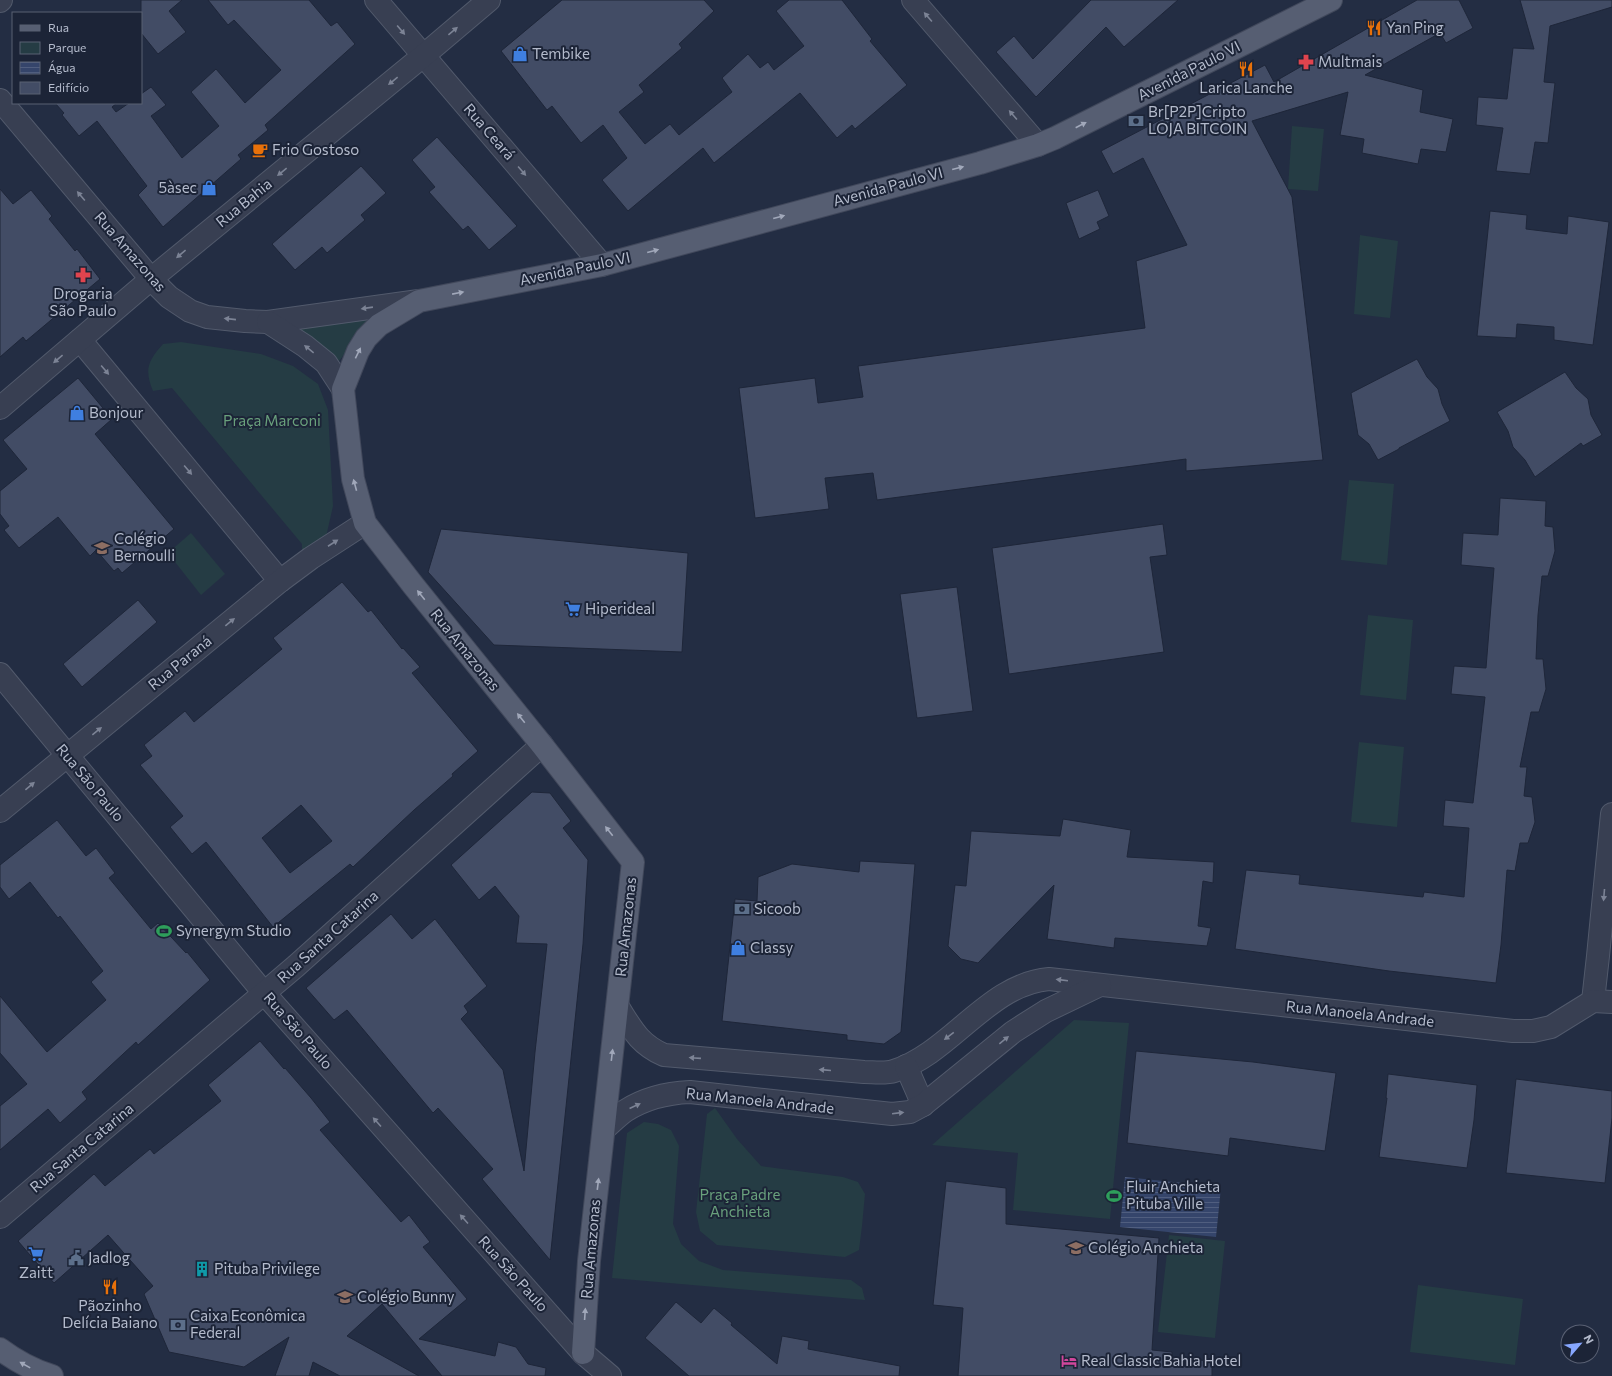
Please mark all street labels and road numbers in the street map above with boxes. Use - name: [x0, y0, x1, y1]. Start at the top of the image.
- street label: Avenida Paulo VI: [1134, 37, 1243, 104]
- street label: Rua Ceará: [460, 100, 519, 163]
- street label: Avenida Paulo VI: [831, 163, 945, 209]
- street label: Rua Bahia: [212, 174, 275, 230]
- street label: Rua Amazonas: [91, 208, 170, 295]
- street label: Avenida Paulo VI: [518, 248, 632, 289]
- street label: Rua Amazonas: [427, 605, 504, 694]
- street label: Rua Paraná: [144, 631, 215, 693]
- street label: Rua São Paulo: [53, 740, 128, 825]
- street label: Rua Amazonas: [611, 876, 639, 978]
- street label: Rua Santa Catarina: [273, 886, 382, 986]
- street label: Rua São Paulo: [261, 988, 337, 1072]
- street label: Rua Manoela Andrade: [1285, 996, 1435, 1030]
- street label: Rua Manoela Andrade: [685, 1083, 835, 1117]
- street label: Rua Santa Catarina: [26, 1099, 137, 1196]
- street label: Rua Amazonas: [577, 1198, 603, 1300]
- street label: Rua São Paulo: [475, 1232, 553, 1315]

